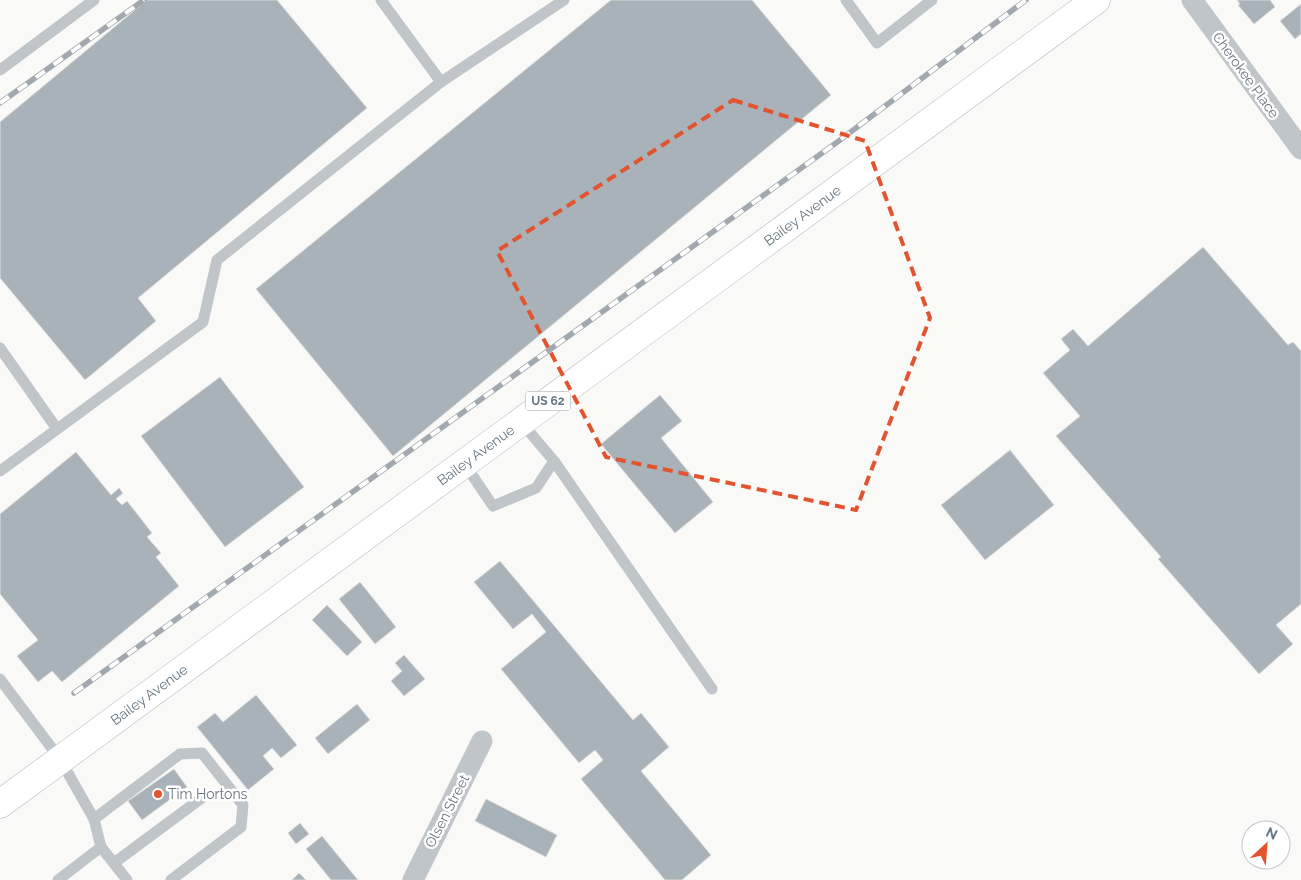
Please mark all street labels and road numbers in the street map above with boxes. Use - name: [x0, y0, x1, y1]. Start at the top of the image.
- street label: Cherokee Place: [1210, 29, 1282, 121]
- street label: Bailey Avenue: [761, 182, 844, 249]
- road number: US 62: [526, 392, 570, 411]
- street label: Bailey Avenue: [434, 422, 517, 488]
- street label: Bailey Avenue: [108, 661, 191, 728]
- street label: Olsen Street: [422, 772, 472, 850]

